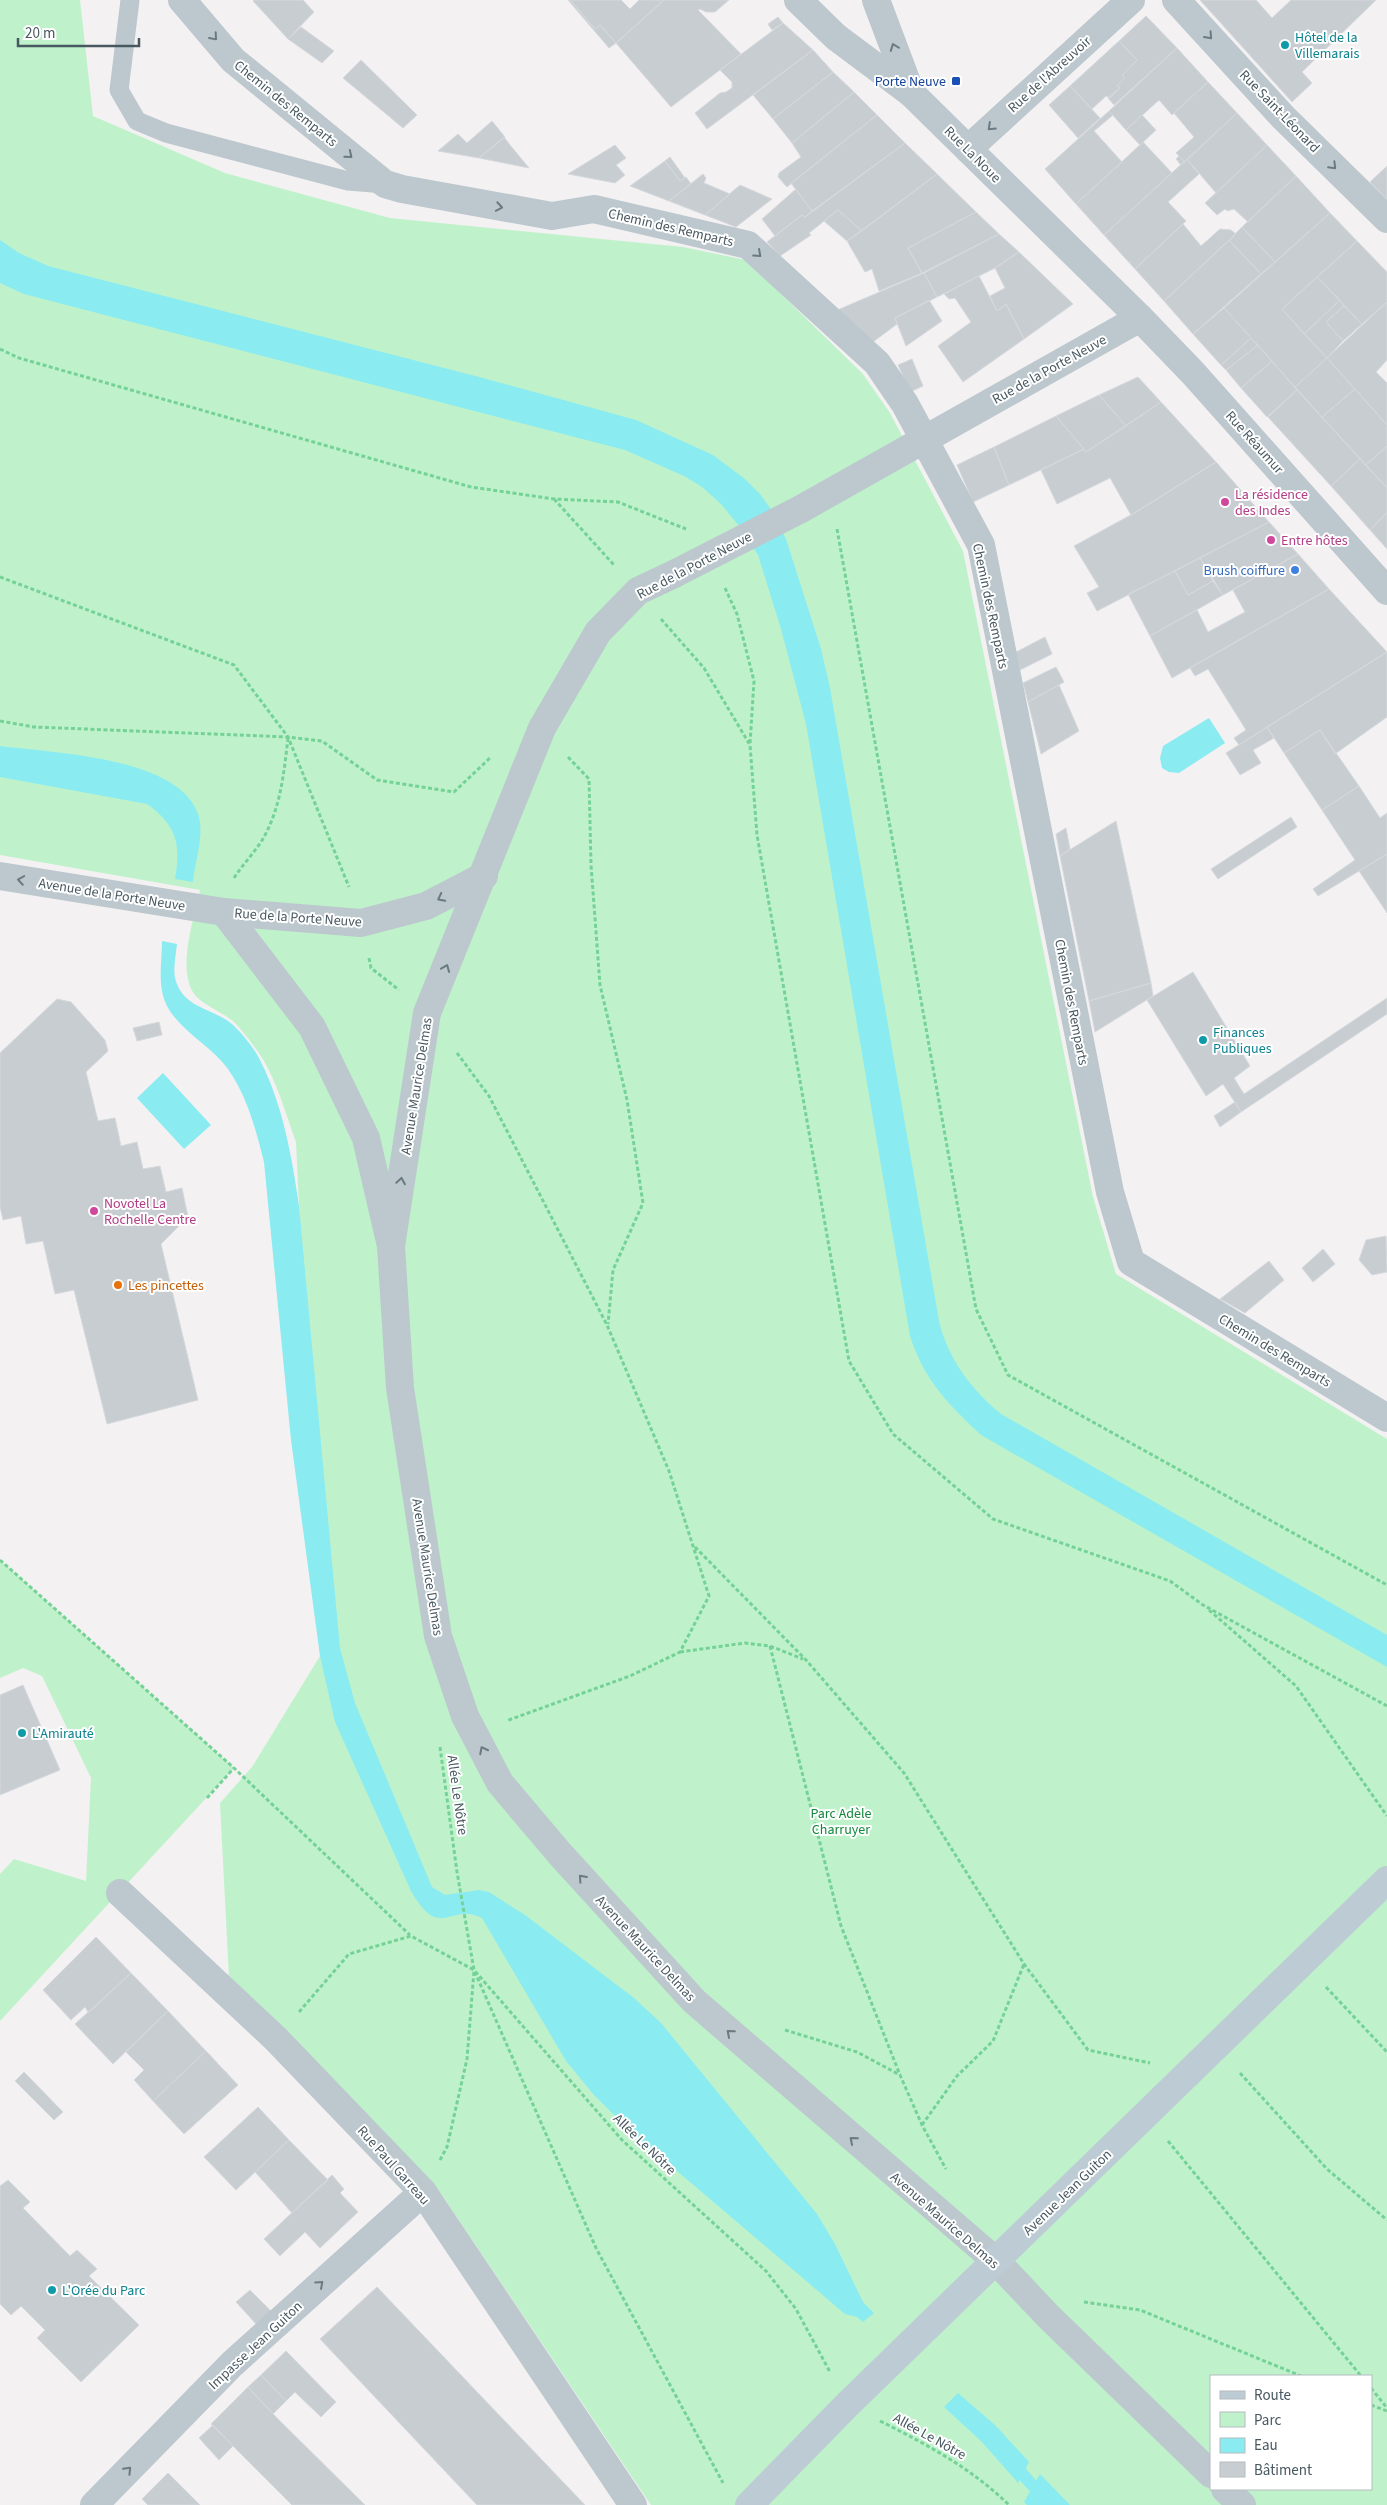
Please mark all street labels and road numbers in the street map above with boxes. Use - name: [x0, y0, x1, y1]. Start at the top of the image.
- street label: Rue de l'Abreuvoir: [1004, 32, 1096, 118]
- street label: Chemin des Remparts: [229, 56, 341, 152]
- street label: Rue Saint-Léonard: [1235, 66, 1324, 158]
- street label: Rue La Noue: [939, 122, 1005, 188]
- street label: Chemin des Remparts: [606, 204, 735, 252]
- street label: Rue de la Porte Neuve: [989, 330, 1110, 410]
- street label: Rue Réaumur: [1221, 407, 1288, 479]
- street label: Rue de la Porte Neuve: [633, 527, 756, 605]
- street label: Chemin des Remparts: [967, 542, 1013, 671]
- street label: Avenue de la Porte Neuve: [37, 874, 187, 916]
- street label: Rue de la Porte Neuve: [234, 904, 362, 932]
- street label: Chemin des Remparts: [1049, 938, 1093, 1067]
- street label: Avenue Maurice Delmas: [396, 1016, 438, 1156]
- street label: Chemin des Remparts: [1215, 1309, 1335, 1392]
- street label: Avenue Maurice Delmas: [406, 1497, 448, 1637]
- street label: Allée Le Nôtre: [441, 1754, 473, 1836]
- street label: Avenue Maurice Delmas: [591, 1891, 700, 2006]
- street label: Allée Le Nôtre: [608, 2110, 680, 2180]
- street label: Rue Paul Garreau: [352, 2122, 434, 2210]
- street label: Avenue Jean Guiton: [1019, 2145, 1117, 2240]
- street label: Avenue Maurice Delmas: [885, 2168, 1003, 2274]
- street label: Impasse Jean Guiton: [204, 2297, 307, 2395]
- street label: Allée Le Nôtre: [889, 2409, 970, 2465]

